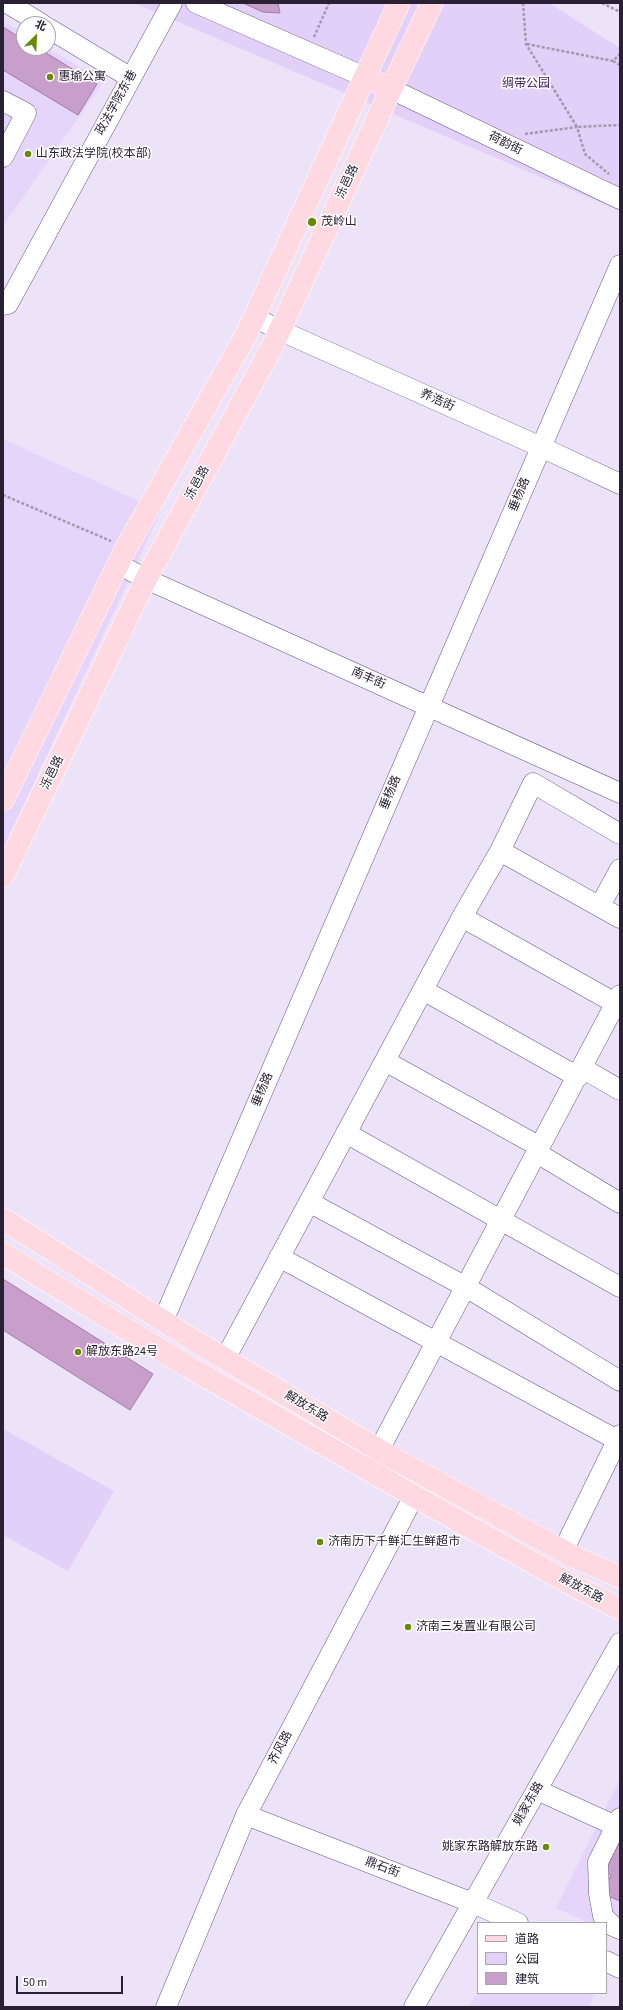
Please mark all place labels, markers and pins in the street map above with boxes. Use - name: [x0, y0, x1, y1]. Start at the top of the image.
- place label: 惠瑜公寓: [58, 70, 106, 84]
- marker: 惠瑜公寓: [45, 72, 55, 82]
- place label: 山东政法学院(校本部): [36, 147, 151, 161]
- marker: 山东政法学院(校本部): [23, 149, 33, 159]
- place label: 茂岭山: [321, 215, 357, 229]
- marker: 茂岭山: [306, 216, 318, 228]
- place label: 解放东路24号: [86, 1345, 158, 1359]
- marker: 解放东路24号: [73, 1347, 83, 1357]
- place label: 济南历下千鲜汇生鲜超市: [328, 1535, 460, 1549]
- marker: 济南历下千鲜汇生鲜超市: [315, 1537, 325, 1547]
- place label: 济南三发置业有限公司: [416, 1620, 536, 1634]
- marker: 济南三发置业有限公司: [403, 1622, 413, 1632]
- place label: 姚家东路解放东路: [442, 1840, 538, 1854]
- marker: 姚家东路解放东路: [541, 1842, 551, 1852]

